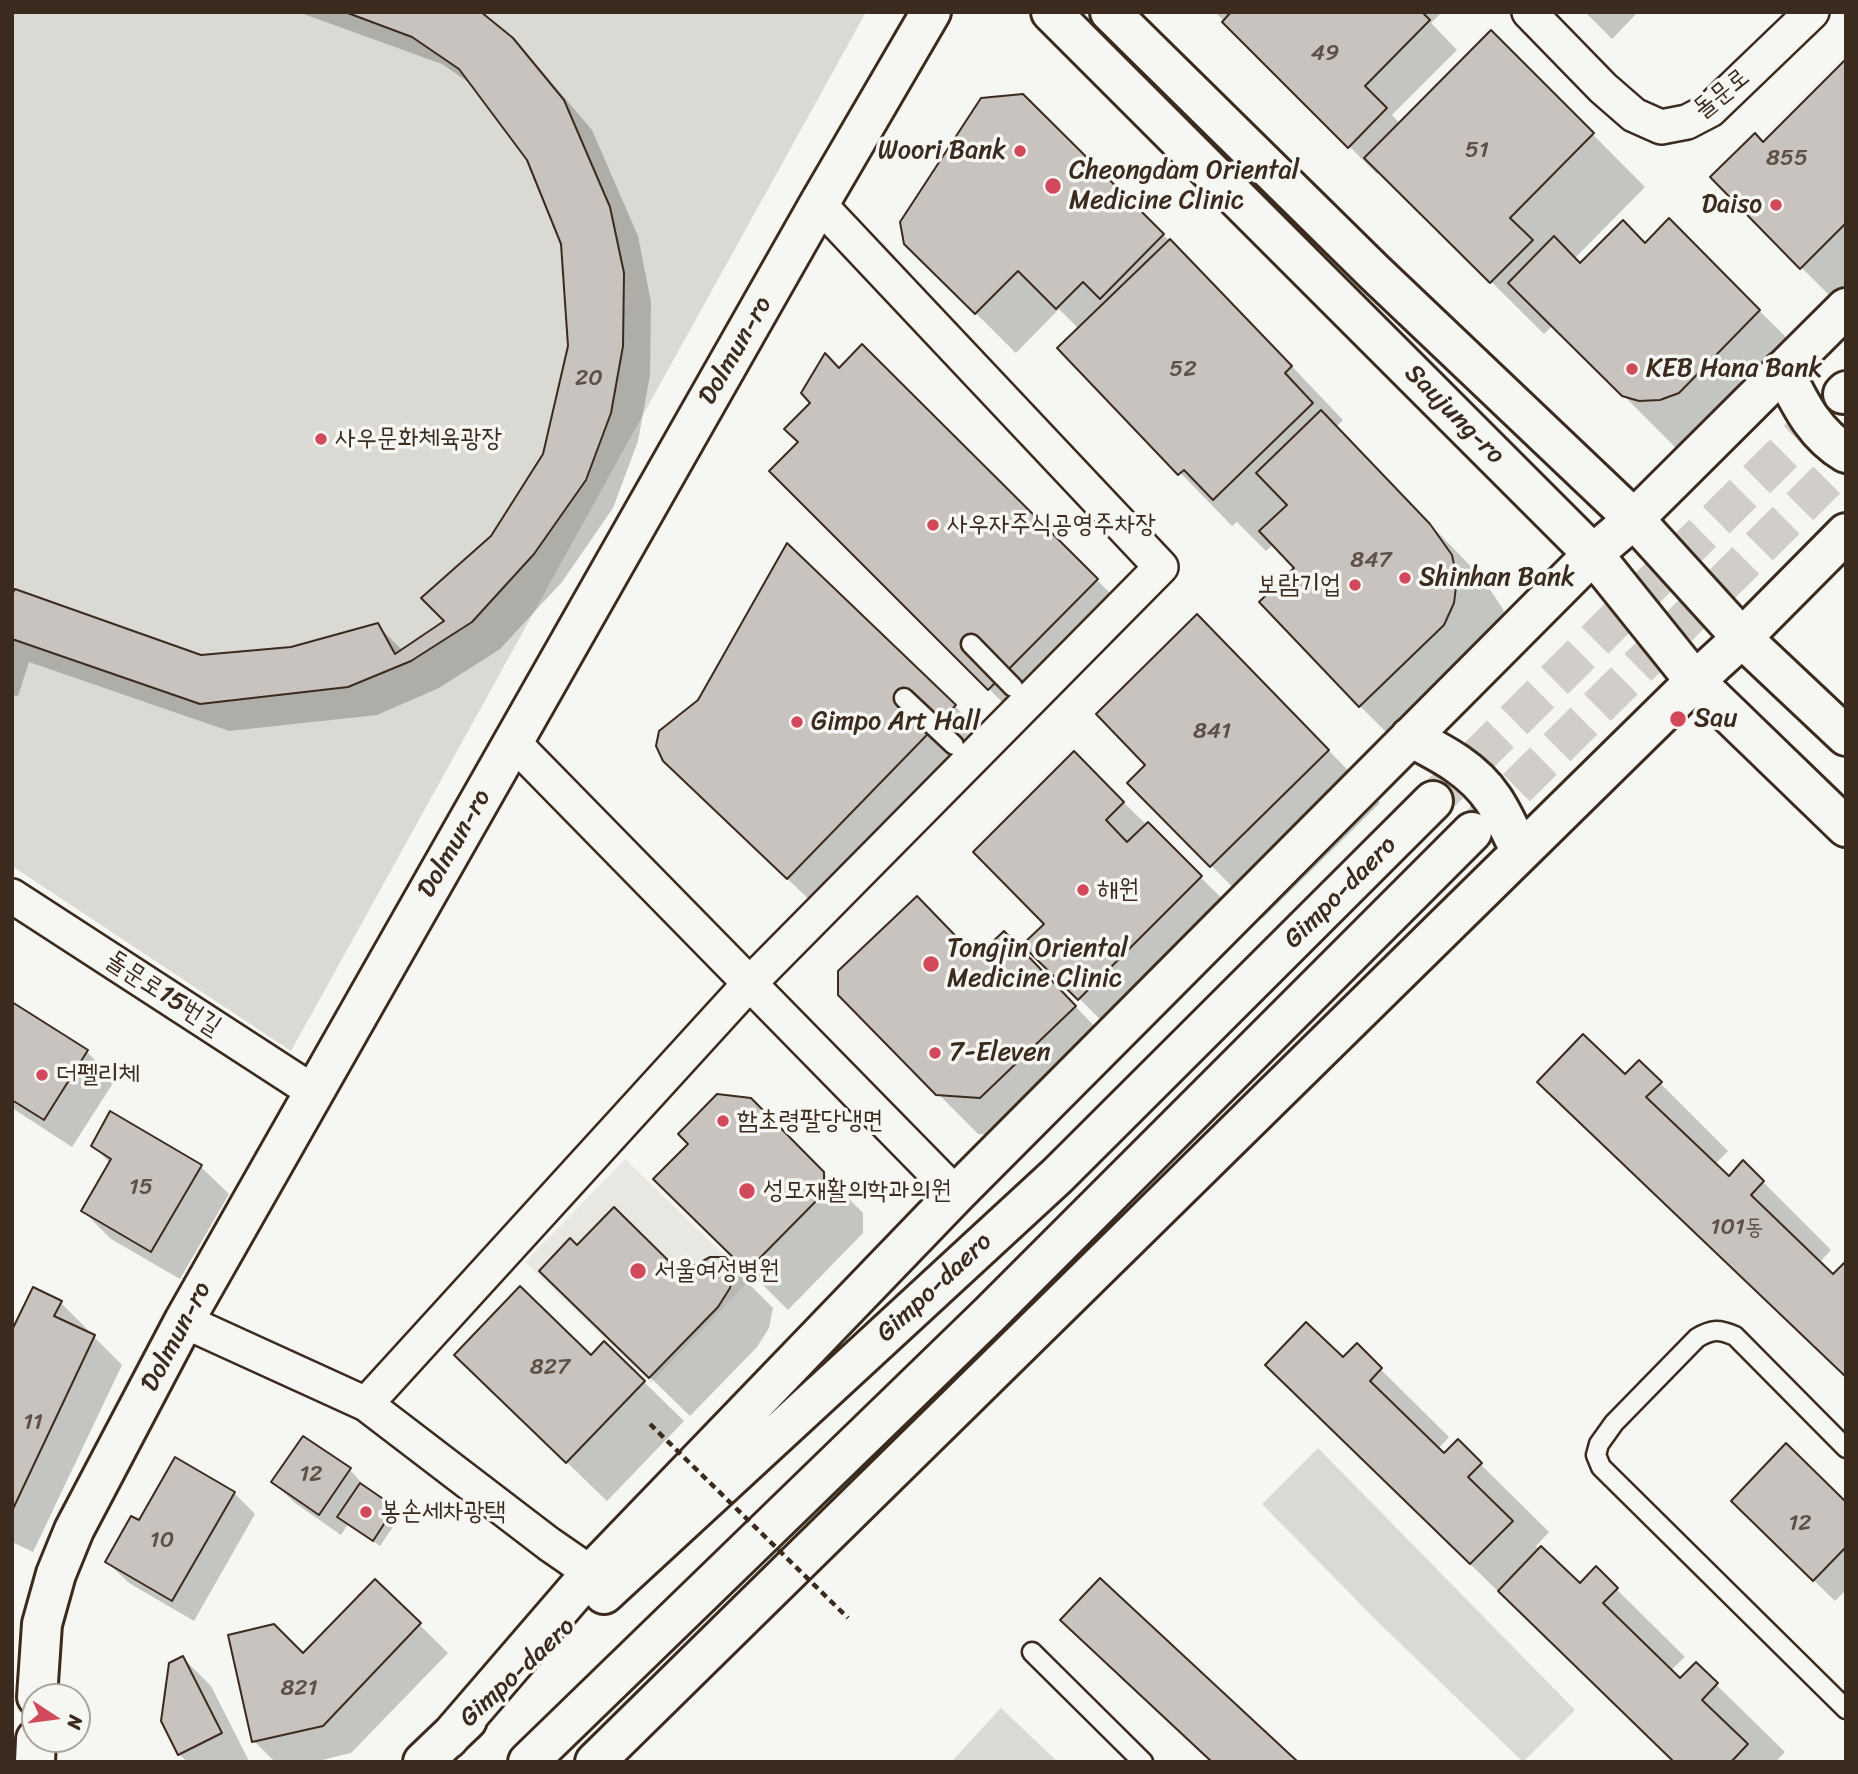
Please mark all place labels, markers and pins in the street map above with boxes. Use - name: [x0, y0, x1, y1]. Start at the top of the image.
- place label: Woori Bank: [878, 135, 1006, 167]
- marker: Woori Bank: [1012, 143, 1028, 159]
- place label: Cheongdam Oriental Medicine Clinic: [1069, 155, 1299, 216]
- marker: Cheongdam Oriental Medicine Clinic: [1043, 176, 1063, 196]
- place label: Daiso: [1701, 189, 1762, 221]
- marker: Daiso: [1768, 197, 1784, 213]
- place label: KEB Hana Bank: [1646, 353, 1822, 385]
- marker: KEB Hana Bank: [1624, 361, 1640, 377]
- place label: 사우문화체육광장: [335, 423, 502, 455]
- marker: 사우문화체육광장: [313, 431, 329, 447]
- place label: 사우자주식공영주차장: [947, 509, 1156, 541]
- marker: 사우자주식공영주차장: [925, 517, 941, 533]
- place label: Shinhan Bank: [1419, 562, 1575, 594]
- place label: 보람기업: [1257, 569, 1341, 601]
- marker: Shinhan Bank: [1397, 570, 1413, 586]
- marker: 보람기업: [1347, 577, 1363, 593]
- place label: Sau: [1694, 703, 1737, 735]
- place label: Gimpo Art Hall: [811, 706, 980, 738]
- marker: Sau: [1668, 709, 1688, 729]
- marker: Gimpo Art Hall: [789, 714, 805, 730]
- place label: 해원: [1097, 874, 1139, 906]
- marker: 해원: [1075, 882, 1091, 898]
- place label: Tongjin Oriental Medicine Clinic: [947, 933, 1128, 995]
- marker: Tongjin Oriental Medicine Clinic: [921, 954, 941, 974]
- place label: 7-Eleven: [949, 1037, 1051, 1069]
- marker: 7-Eleven: [927, 1045, 943, 1061]
- place label: 더펠리체: [56, 1059, 140, 1091]
- marker: 더펠리체: [34, 1067, 50, 1083]
- place label: 함초령팔당냉면: [737, 1105, 883, 1137]
- marker: 함초령팔당냉면: [715, 1113, 731, 1129]
- place label: 성모재활의학과의원: [763, 1175, 951, 1207]
- marker: 성모재활의학과의원: [737, 1181, 757, 1201]
- place label: 서울여성병원: [654, 1255, 780, 1287]
- marker: 서울여성병원: [628, 1261, 648, 1281]
- place label: 봉손세차광택: [380, 1496, 506, 1528]
- marker: 봉손세차광택: [358, 1504, 374, 1520]

